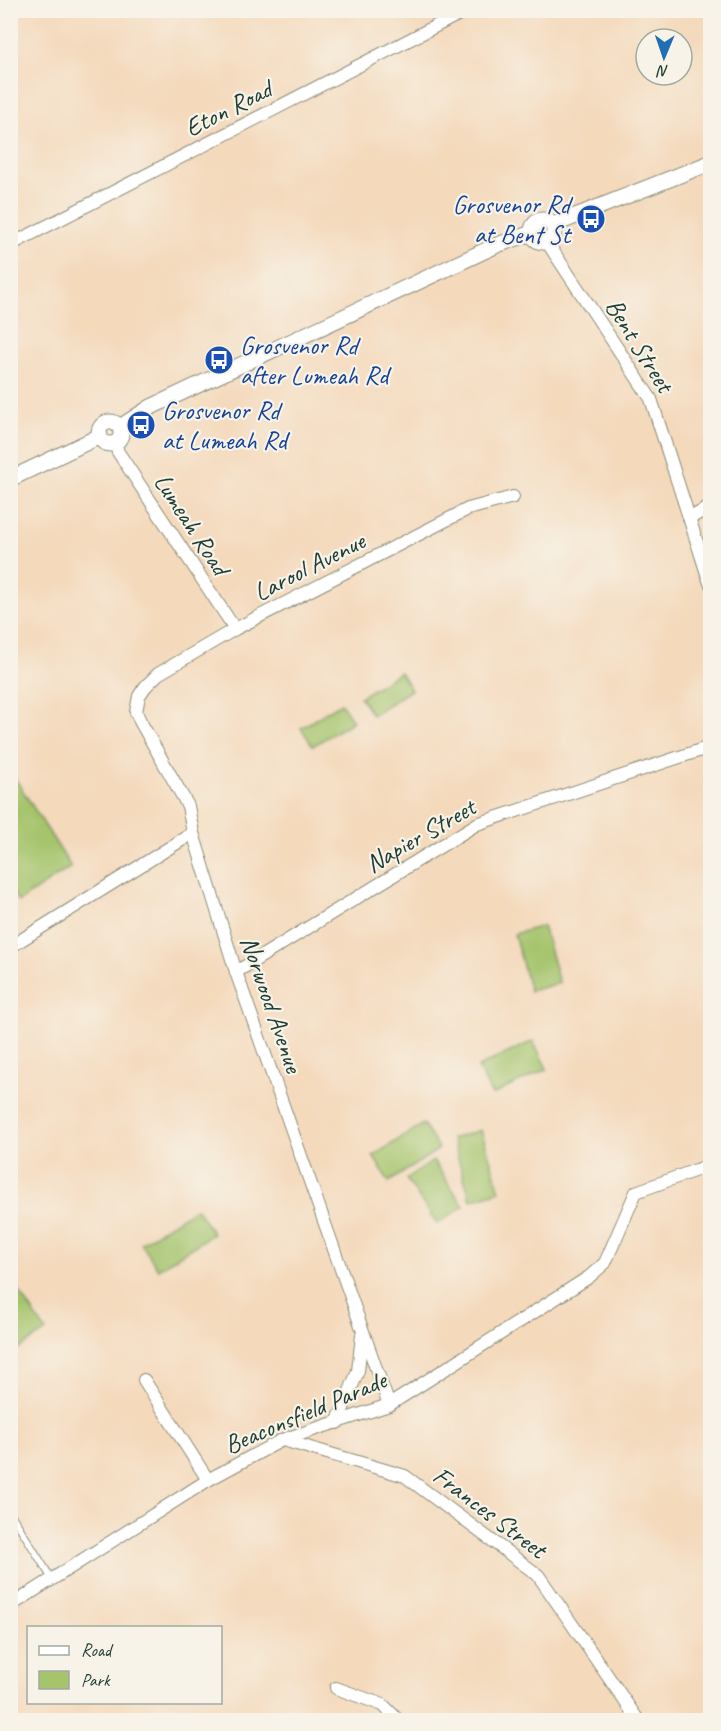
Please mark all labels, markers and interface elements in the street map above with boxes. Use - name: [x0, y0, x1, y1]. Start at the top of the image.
- north arrow: [634, 27, 694, 87]
- text: N: [655, 61, 669, 81]
- street label: Eton Road: [179, 71, 281, 144]
- place label: Grosvenor Rd at Bent St: [452, 188, 574, 251]
- bus stop icon: Grosvenor Rd at Bent St: [575, 203, 607, 235]
- street label: Bent Street: [598, 292, 683, 400]
- place label: Grosvenor Rd after Lumeah Rd: [240, 329, 392, 392]
- bus stop icon: Grosvenor Rd after Lumeah Rd: [203, 344, 235, 376]
- place label: Grosvenor Rd at Lumeah Rd: [162, 394, 290, 457]
- bus stop icon: Grosvenor Rd at Lumeah Rd: [125, 409, 157, 441]
- street label: Lumeah Road: [146, 467, 239, 585]
- street label: Larool Avenue: [248, 524, 372, 609]
- street label: Napier Street: [359, 789, 483, 880]
- street label: Norwood Avenue: [233, 932, 311, 1078]
- street label: Beaconsfield Parade: [219, 1363, 394, 1461]
- street label: Frances Street: [427, 1459, 555, 1567]
- legend: [27, 1626, 222, 1704]
- text: Road: [81, 1639, 114, 1661]
- text: Park: [81, 1669, 111, 1691]

